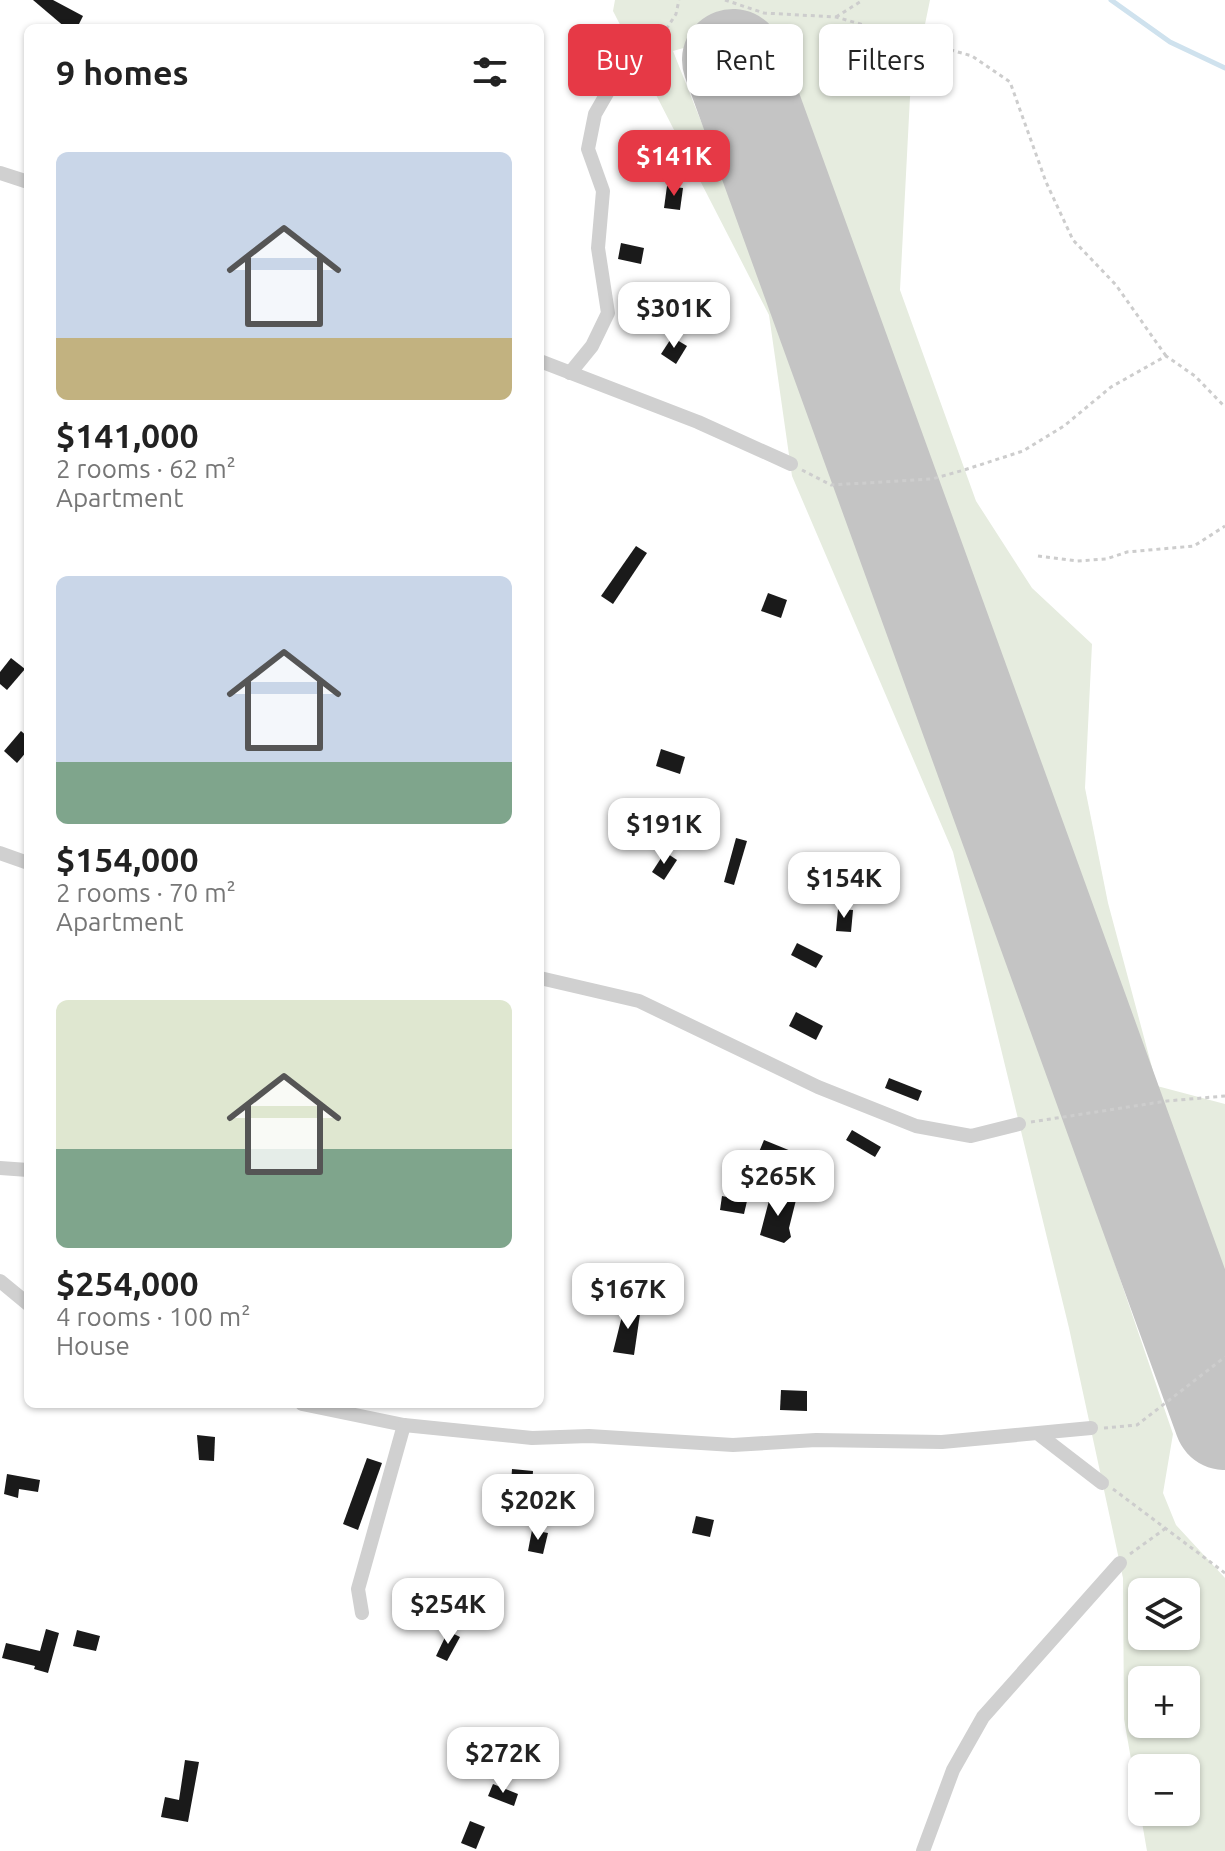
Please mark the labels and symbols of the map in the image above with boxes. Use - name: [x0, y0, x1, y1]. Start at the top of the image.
- pin: $141K: [618, 130, 730, 198]
- pin: $301K: [618, 282, 730, 350]
- pin: $191K: [608, 798, 720, 866]
- pin: $154K: [788, 852, 900, 920]
- pin: $265K: [722, 1150, 834, 1218]
- pin: $167K: [572, 1263, 684, 1331]
- pin: $202K: [482, 1474, 594, 1542]
- pin: $254K: [392, 1578, 504, 1646]
- pin: $272K: [447, 1727, 559, 1795]

